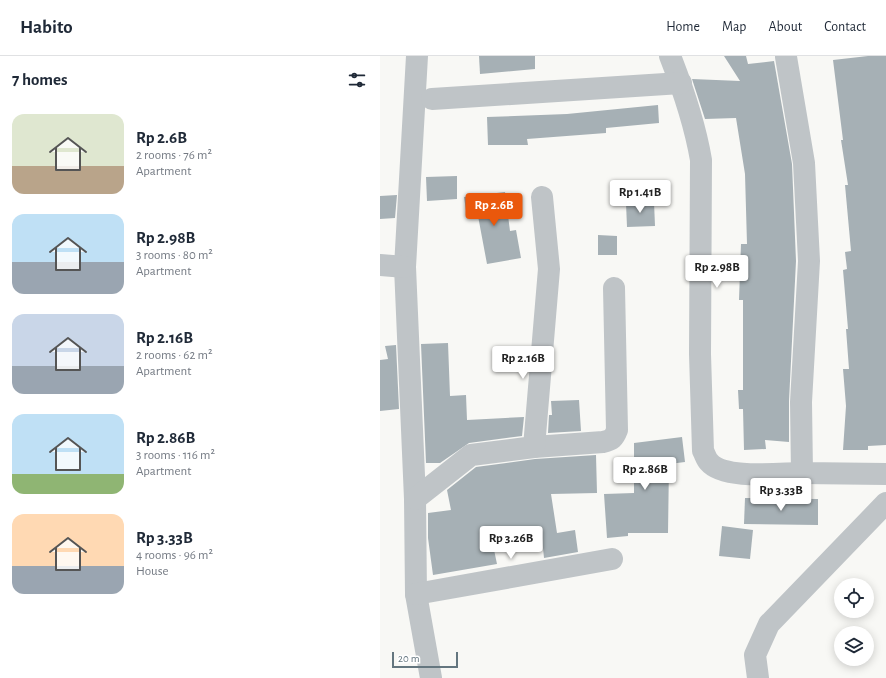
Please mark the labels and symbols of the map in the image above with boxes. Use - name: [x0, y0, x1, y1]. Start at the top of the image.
- pin: Rp 1.41B: [599, 180, 681, 214]
- pin: Rp 2.6B: [457, 193, 531, 227]
- pin: Rp 2.98B: [676, 255, 758, 289]
- pin: Rp 2.16B: [482, 346, 564, 380]
- pin: Rp 2.86B: [604, 457, 686, 491]
- pin: Rp 3.33B: [740, 478, 822, 512]
- pin: Rp 3.26B: [470, 526, 552, 560]
- scale bar: [392, 650, 458, 669]

